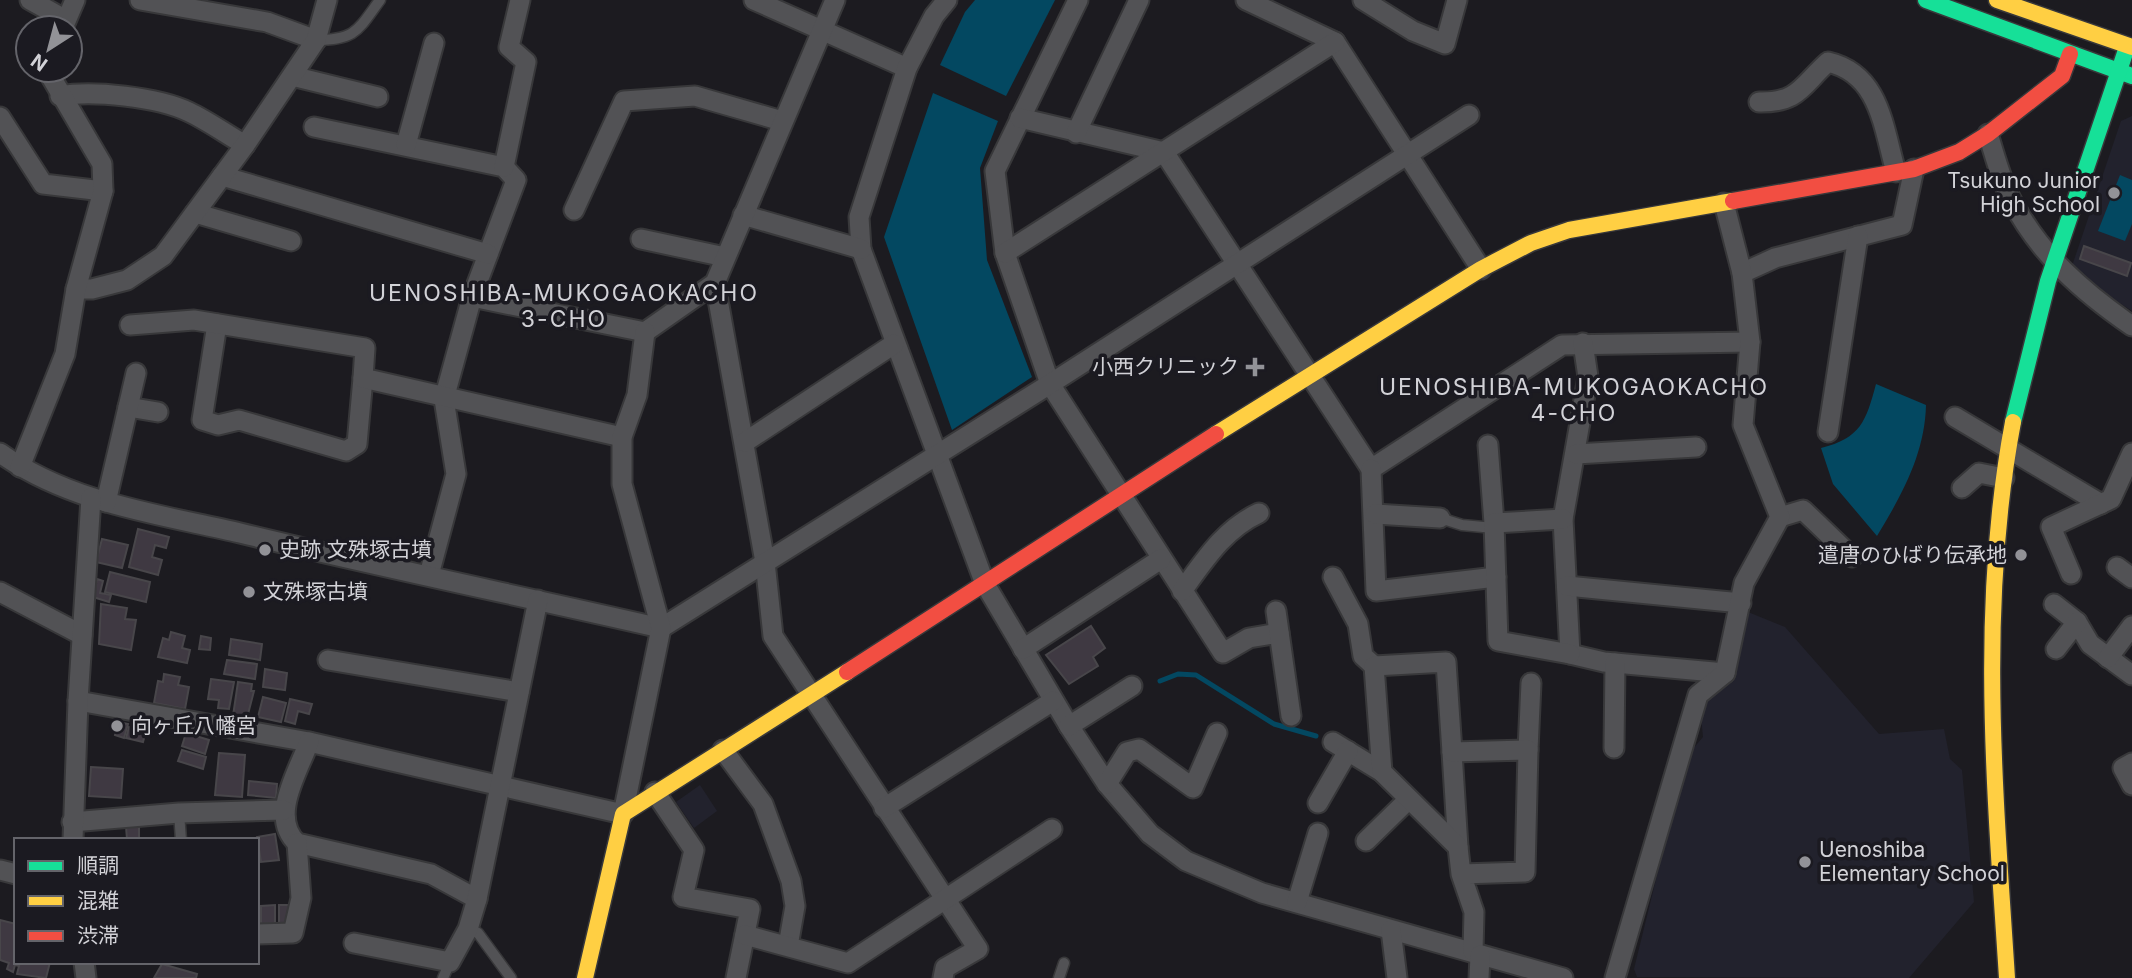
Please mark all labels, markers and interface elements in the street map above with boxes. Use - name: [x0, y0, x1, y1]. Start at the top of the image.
- north arrow: [14, 14, 84, 84]
- text: N: [27, 49, 52, 76]
- place label: Tsukuno Junior High School: [1947, 168, 2100, 217]
- marker: Tsukuno Junior High School: [2106, 185, 2122, 201]
- district label: UENOSHIBA-MUKOGAOKACHO 3-CHO: [369, 279, 759, 333]
- place label: 小西クリニック: [1092, 354, 1239, 379]
- marker: 小西クリニック: [1245, 357, 1265, 377]
- district label: UENOSHIBA-MUKOGAOKACHO 4-CHO: [1379, 373, 1769, 427]
- place label: 史跡 文殊塚古墳: [279, 537, 432, 562]
- marker: 史跡 文殊塚古墳: [257, 542, 273, 558]
- place label: 遣唐のひばり伝承地: [1818, 542, 2007, 567]
- marker: 遣唐のひばり伝承地: [2013, 547, 2029, 563]
- place label: 文殊塚古墳: [263, 579, 368, 604]
- marker: 文殊塚古墳: [241, 584, 257, 600]
- place label: 向ヶ丘八幡宮: [131, 713, 257, 738]
- marker: 向ヶ丘八幡宮: [109, 718, 125, 734]
- place label: Uenoshiba Elementary School: [1819, 837, 2005, 886]
- legend: [14, 838, 259, 964]
- text: 順調: [77, 853, 119, 878]
- marker: Uenoshiba Elementary School: [1797, 854, 1813, 870]
- text: 混雑: [77, 888, 119, 913]
- text: 渋滞: [77, 923, 119, 948]

